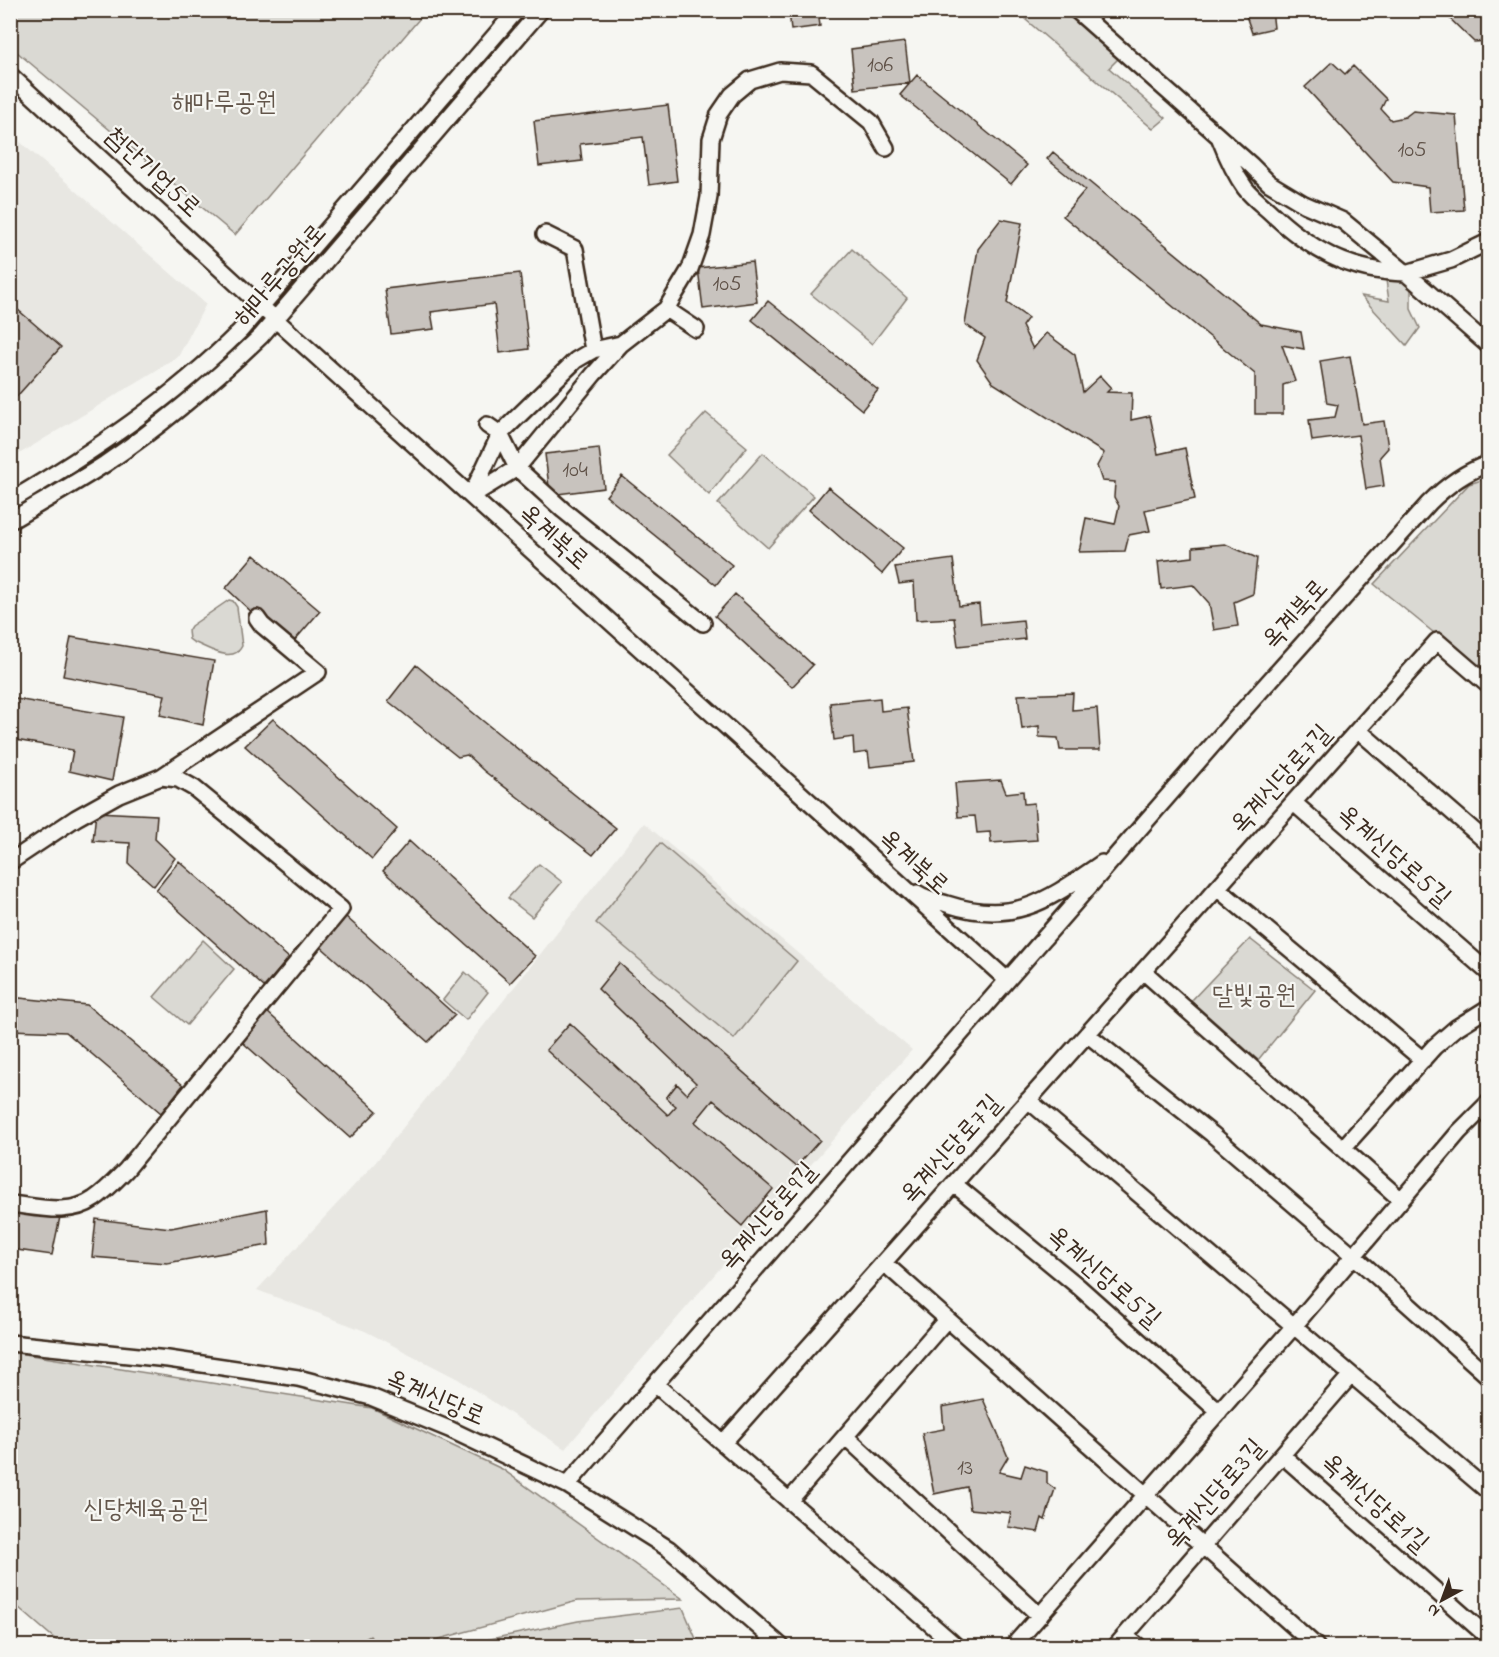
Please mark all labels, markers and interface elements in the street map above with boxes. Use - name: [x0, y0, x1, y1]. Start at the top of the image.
- house number: 106: [867, 50, 893, 82]
- park label: 해마루공원: [172, 85, 276, 123]
- street label: 첨단기업5로: [95, 118, 209, 228]
- house number: 105: [1397, 135, 1427, 167]
- street label: 해마루공원로: [225, 216, 337, 336]
- house number: 105: [712, 269, 742, 301]
- house number: 104: [562, 455, 588, 487]
- street label: 옥계북로: [509, 496, 597, 580]
- street label: 옥계북로: [1254, 571, 1338, 659]
- street label: 옥계신당로7길: [1222, 717, 1342, 843]
- street label: 옥계신당로5길: [1328, 797, 1459, 917]
- street label: 옥계북로: [869, 821, 957, 905]
- park label: 달빛공원: [1212, 978, 1296, 1016]
- street label: 옥계신당로7길: [892, 1087, 1012, 1213]
- street label: 옥계신당로9길: [711, 1154, 827, 1280]
- street label: 옥계신당로5길: [1038, 1218, 1169, 1338]
- street label: 옥계신당로: [379, 1361, 491, 1437]
- street label: 옥계신당로3길: [1157, 1431, 1275, 1559]
- street label: 옥계신당로1길: [1312, 1445, 1436, 1563]
- house number: 13: [957, 1453, 973, 1485]
- park label: 신당체육공원: [83, 1492, 209, 1530]
- north arrow: [1412, 1570, 1472, 1630]
- text: N: [1421, 1597, 1445, 1622]

